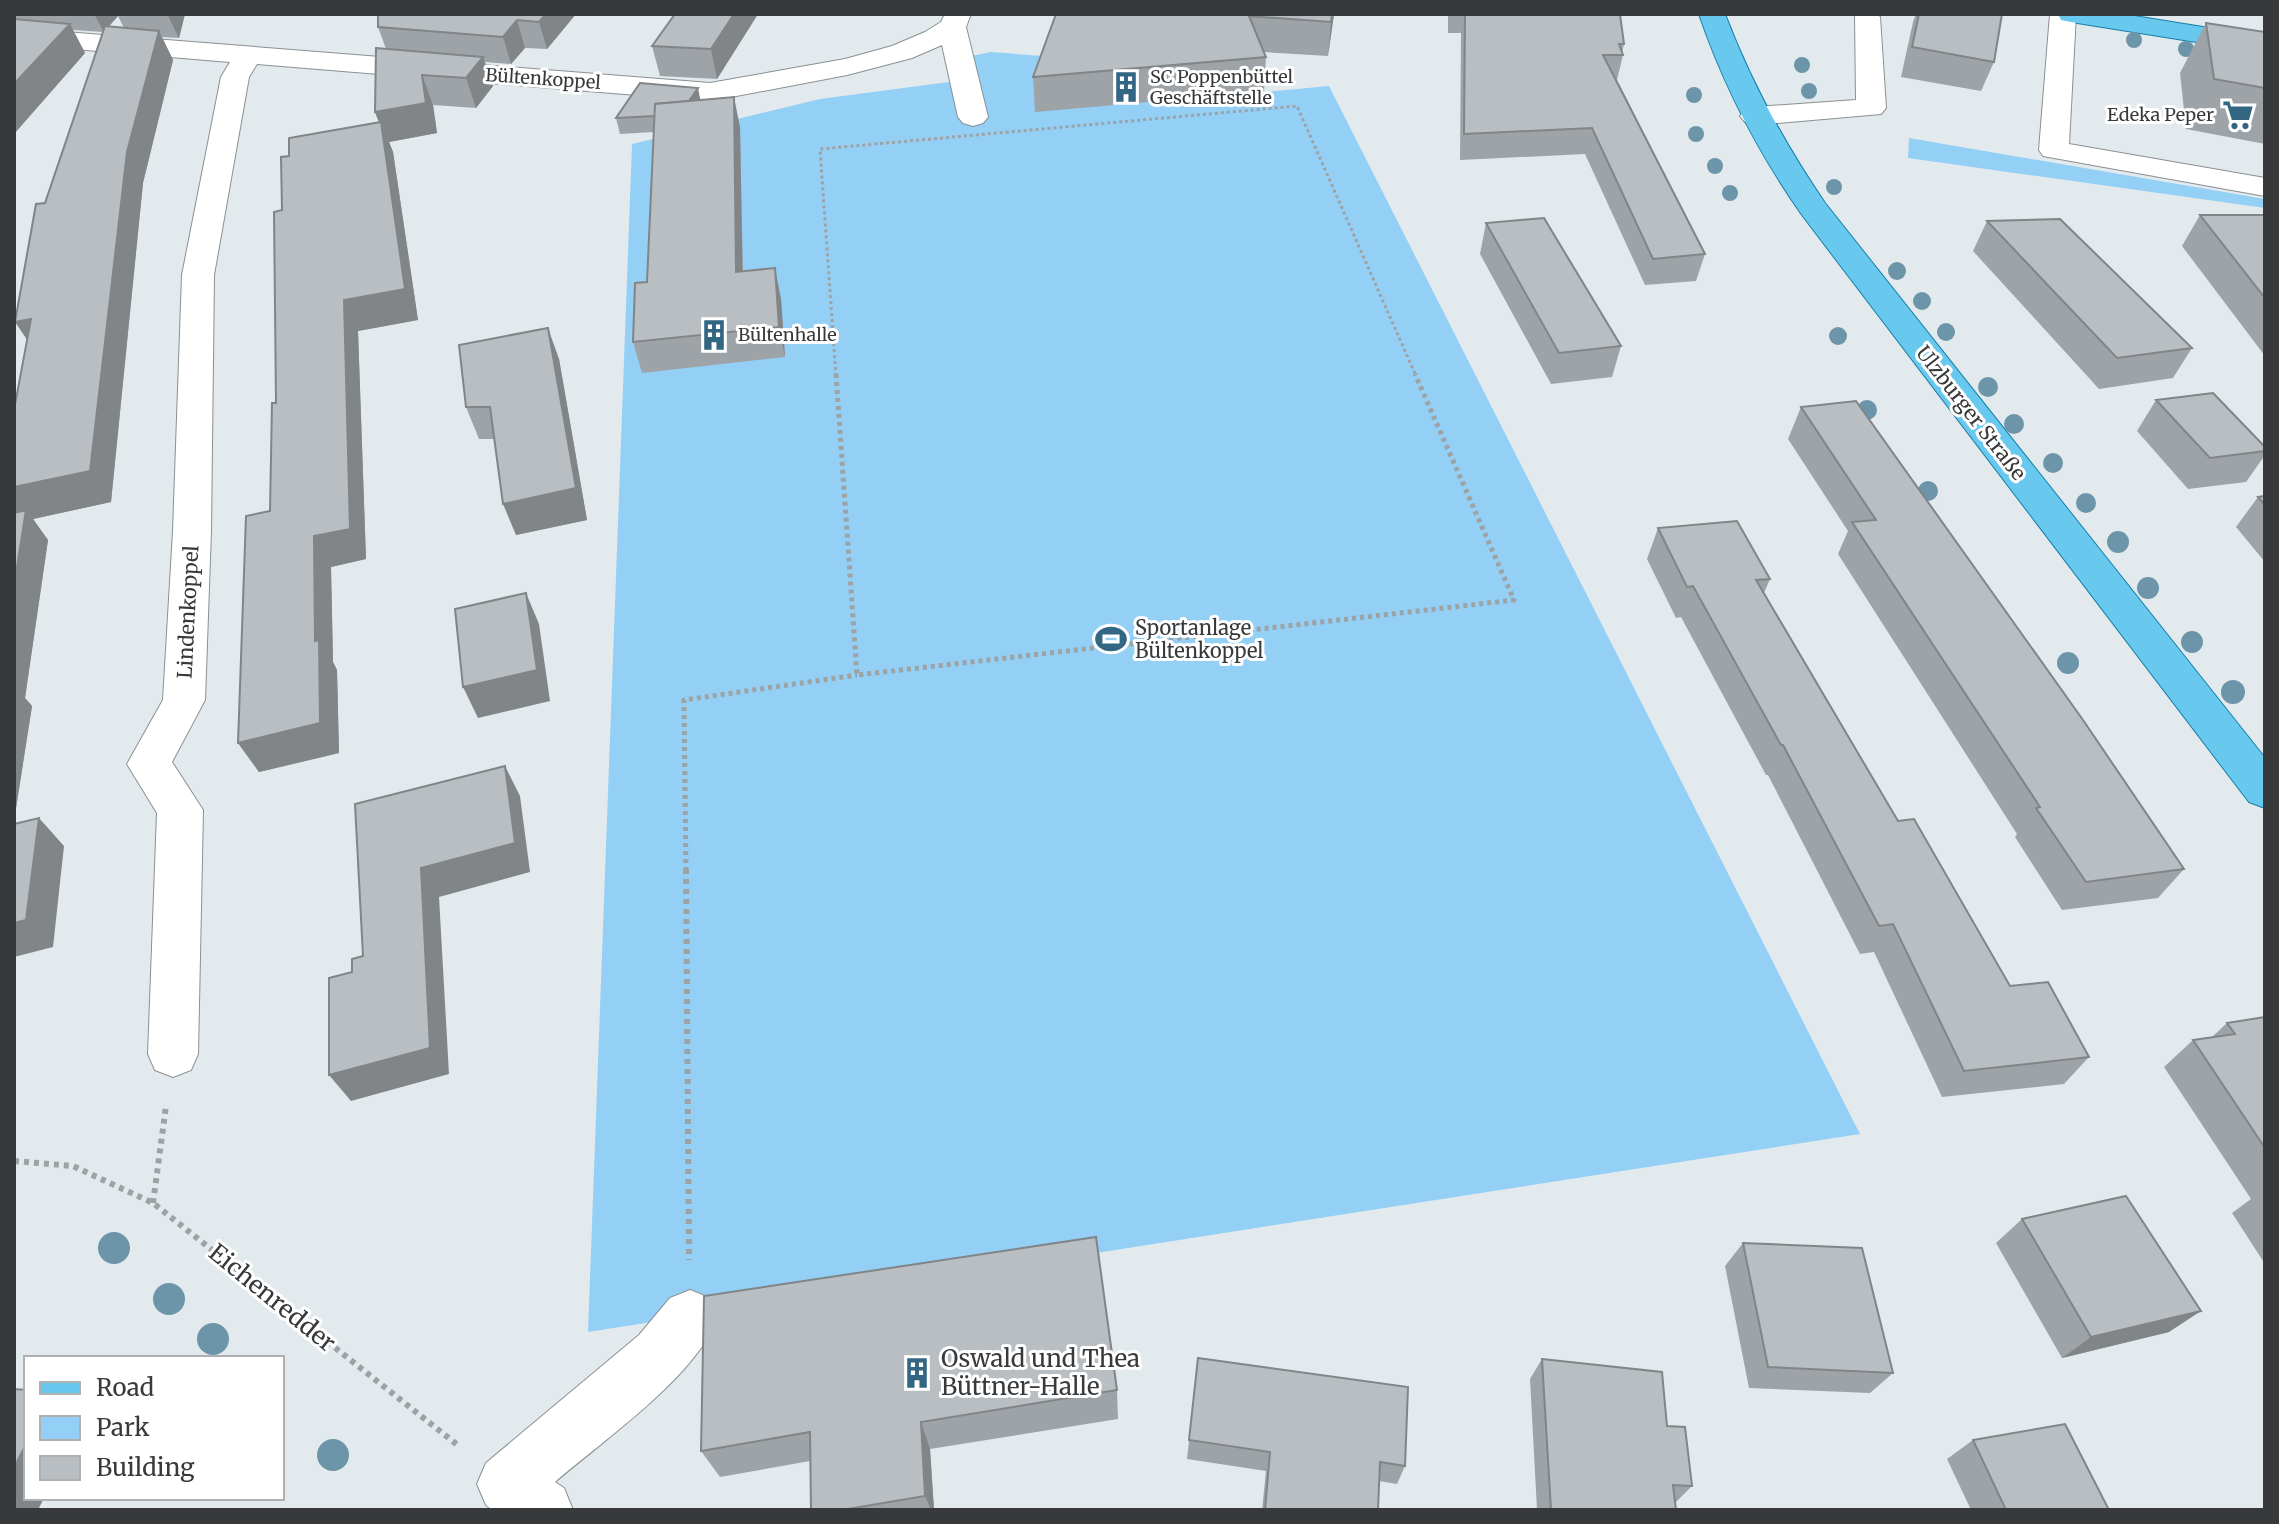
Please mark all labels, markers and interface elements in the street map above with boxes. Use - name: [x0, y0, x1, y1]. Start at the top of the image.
- street label: Bültenkoppel: [485, 63, 602, 94]
- place label: SC Poppenbüttel Geschäftstelle: [1150, 65, 1294, 109]
- building icon: SC Poppenbüttel Geschäftstelle: [1109, 70, 1143, 104]
- supermarket icon: Edeka Peper: [2221, 98, 2255, 132]
- place label: Edeka Peper: [2107, 103, 2214, 126]
- building icon: Bültenhalle: [697, 318, 731, 352]
- place label: Bültenhalle: [738, 323, 837, 346]
- street label: Ulzburger Straße: [1911, 341, 2032, 485]
- street label: Lindenkoppel: [172, 545, 203, 679]
- place label: Sportanlage Bültenkoppel: [1135, 615, 1264, 663]
- sports icon: Sportanlage Bültenkoppel: [1094, 622, 1128, 656]
- street label: Eichenredder: [203, 1237, 342, 1358]
- place label: Oswald und Thea Büttner-Halle: [941, 1343, 1140, 1402]
- legend: [24, 1356, 284, 1500]
- building icon: Oswald und Thea Büttner-Halle: [900, 1356, 934, 1390]
- text: Road: [96, 1372, 154, 1403]
- text: Park: [96, 1412, 150, 1443]
- text: Building: [96, 1452, 195, 1483]

